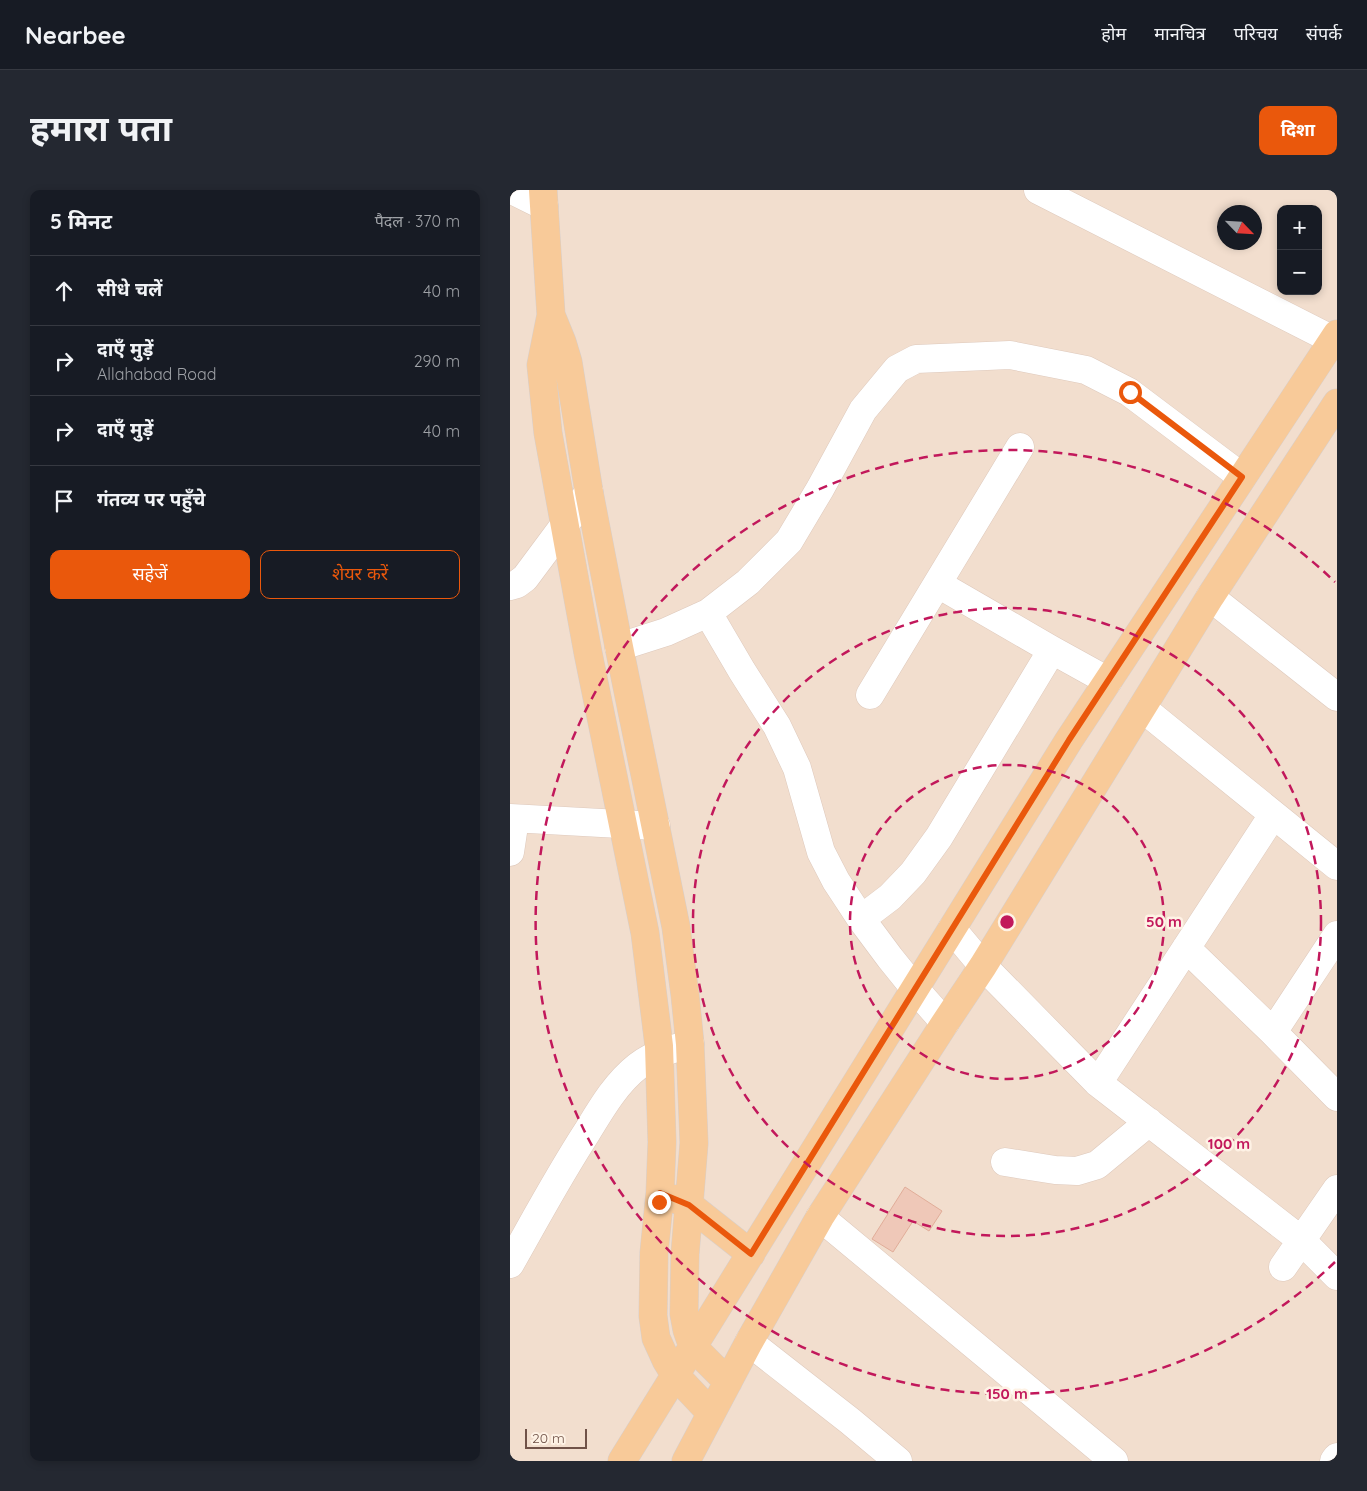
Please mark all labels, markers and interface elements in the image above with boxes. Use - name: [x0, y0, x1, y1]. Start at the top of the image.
- text: Nearbee: [25, 20, 126, 50]
- text: होम: [1101, 22, 1126, 45]
- text: मानचित्र: [1154, 22, 1206, 45]
- text: परिचय: [1234, 22, 1278, 45]
- text: संपर्क: [1306, 22, 1342, 45]
- text: हमारा पता: [30, 106, 172, 150]
- button: दिशा: [1259, 106, 1337, 155]
- north arrow: [1217, 205, 1262, 250]
- map controls: [1277, 205, 1322, 295]
- button: +: [1277, 205, 1322, 250]
- text: 5 मिनट: [50, 208, 112, 234]
- text: पैदल · 370 m: [375, 211, 460, 231]
- button: −: [1277, 250, 1322, 295]
- icon: ahead: [50, 277, 78, 305]
- text: सीधे चलें: [97, 277, 162, 301]
- text: 40 m: [423, 281, 460, 301]
- text: दाएँ मुड़ें: [97, 337, 153, 361]
- icon: right: [50, 347, 78, 375]
- text: 290 m: [414, 351, 460, 371]
- text: Allahabad Road: [97, 364, 216, 384]
- route start: [1119, 381, 1142, 404]
- icon: right: [50, 417, 78, 445]
- text: दाएँ मुड़ें: [97, 417, 153, 441]
- text: 40 m: [423, 421, 460, 441]
- icon: arrive: [50, 487, 78, 515]
- text: गंतव्य पर पहुँचे: [97, 487, 205, 511]
- button: सहेजें: [50, 550, 250, 599]
- button: शेयर करें: [260, 550, 460, 599]
- text: 50 m: [1146, 912, 1182, 931]
- centre of rings: [998, 913, 1016, 931]
- text: 100 m: [1208, 1134, 1250, 1153]
- route end: [648, 1191, 671, 1214]
- text: 150 m: [986, 1384, 1028, 1403]
- scale bar: [525, 1426, 588, 1449]
- text: 20 m: [532, 1429, 565, 1447]

